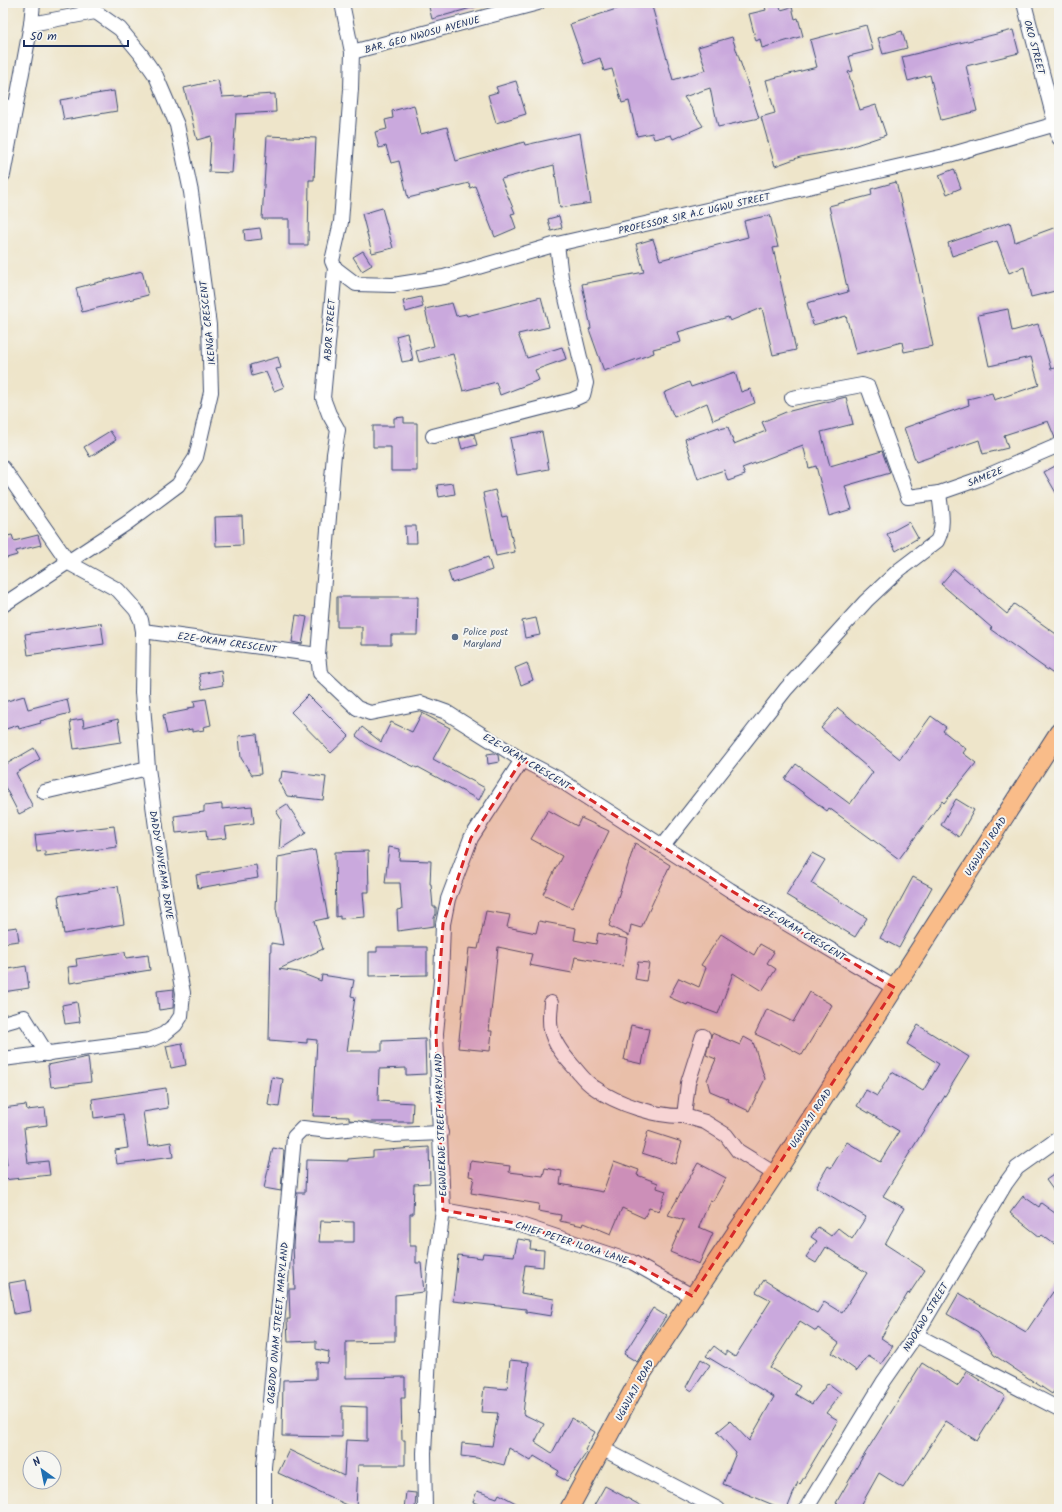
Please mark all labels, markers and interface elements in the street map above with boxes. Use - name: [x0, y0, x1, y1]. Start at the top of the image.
- street label: BAR. GEO NWOSU AVENUE: [363, 12, 483, 58]
- street label: OKO STREET: [1019, 18, 1049, 78]
- scale bar: [24, 22, 128, 48]
- text: 50 m: [30, 27, 57, 46]
- street label: PROFESSOR SIR A.C UGWU STREET: [617, 188, 773, 239]
- street label: IKENGA CRESCENT: [195, 278, 220, 366]
- street label: ABOR STREET: [320, 297, 340, 362]
- street label: SAMEZE: [965, 462, 1007, 491]
- place label: Police post Maryland: [463, 624, 508, 652]
- street label: EZE-OKAM CRESCENT: [176, 628, 279, 658]
- marker: Police post Maryland: [450, 632, 460, 642]
- street label: EZE-OKAM CRESCENT: [480, 729, 575, 795]
- street label: DADDY ONYEAMA DRIVE: [144, 809, 178, 922]
- street label: UGWUAJI ROAD: [961, 813, 1011, 880]
- street label: EZE-OKAM CRESCENT: [755, 900, 850, 966]
- street label: EGWUEKWE STREET MARYLAND: [430, 1053, 451, 1197]
- street label: UGWUAJI ROAD: [786, 1085, 836, 1152]
- street label: CHIEF PETER ILOKA LANE: [513, 1217, 631, 1269]
- street label: OGBODO ONAM STREET, MARYLAND: [263, 1241, 293, 1405]
- street label: NWOKWO STREET: [899, 1278, 954, 1355]
- street label: UGWUAJI ROAD: [611, 1356, 659, 1424]
- north arrow: [22, 1450, 62, 1490]
- text: N: [29, 1453, 45, 1472]

